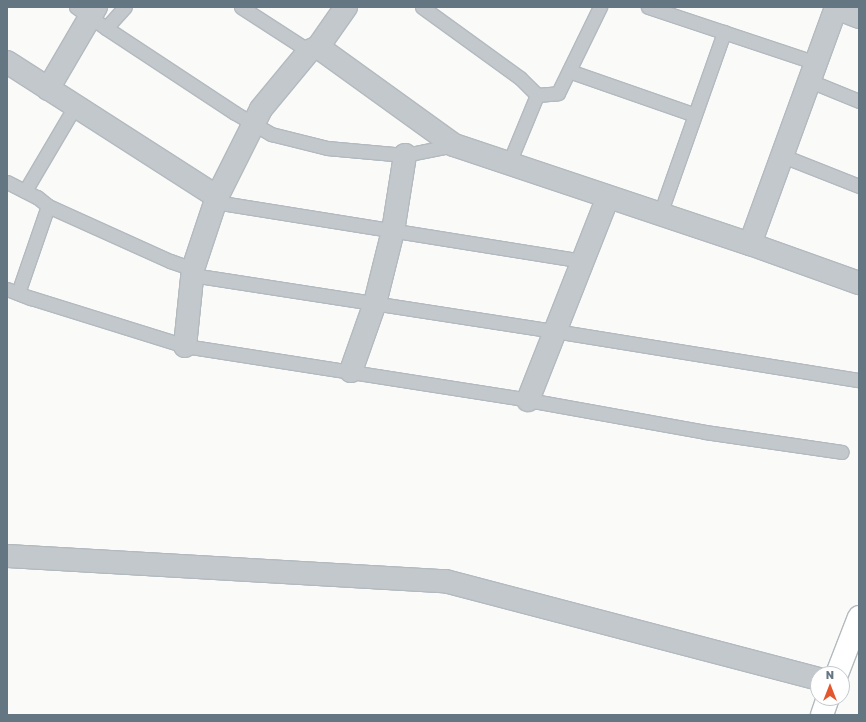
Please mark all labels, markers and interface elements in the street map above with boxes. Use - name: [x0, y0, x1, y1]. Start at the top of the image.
- north arrow: [810, 666, 850, 706]
- text: N: [826, 668, 834, 681]

